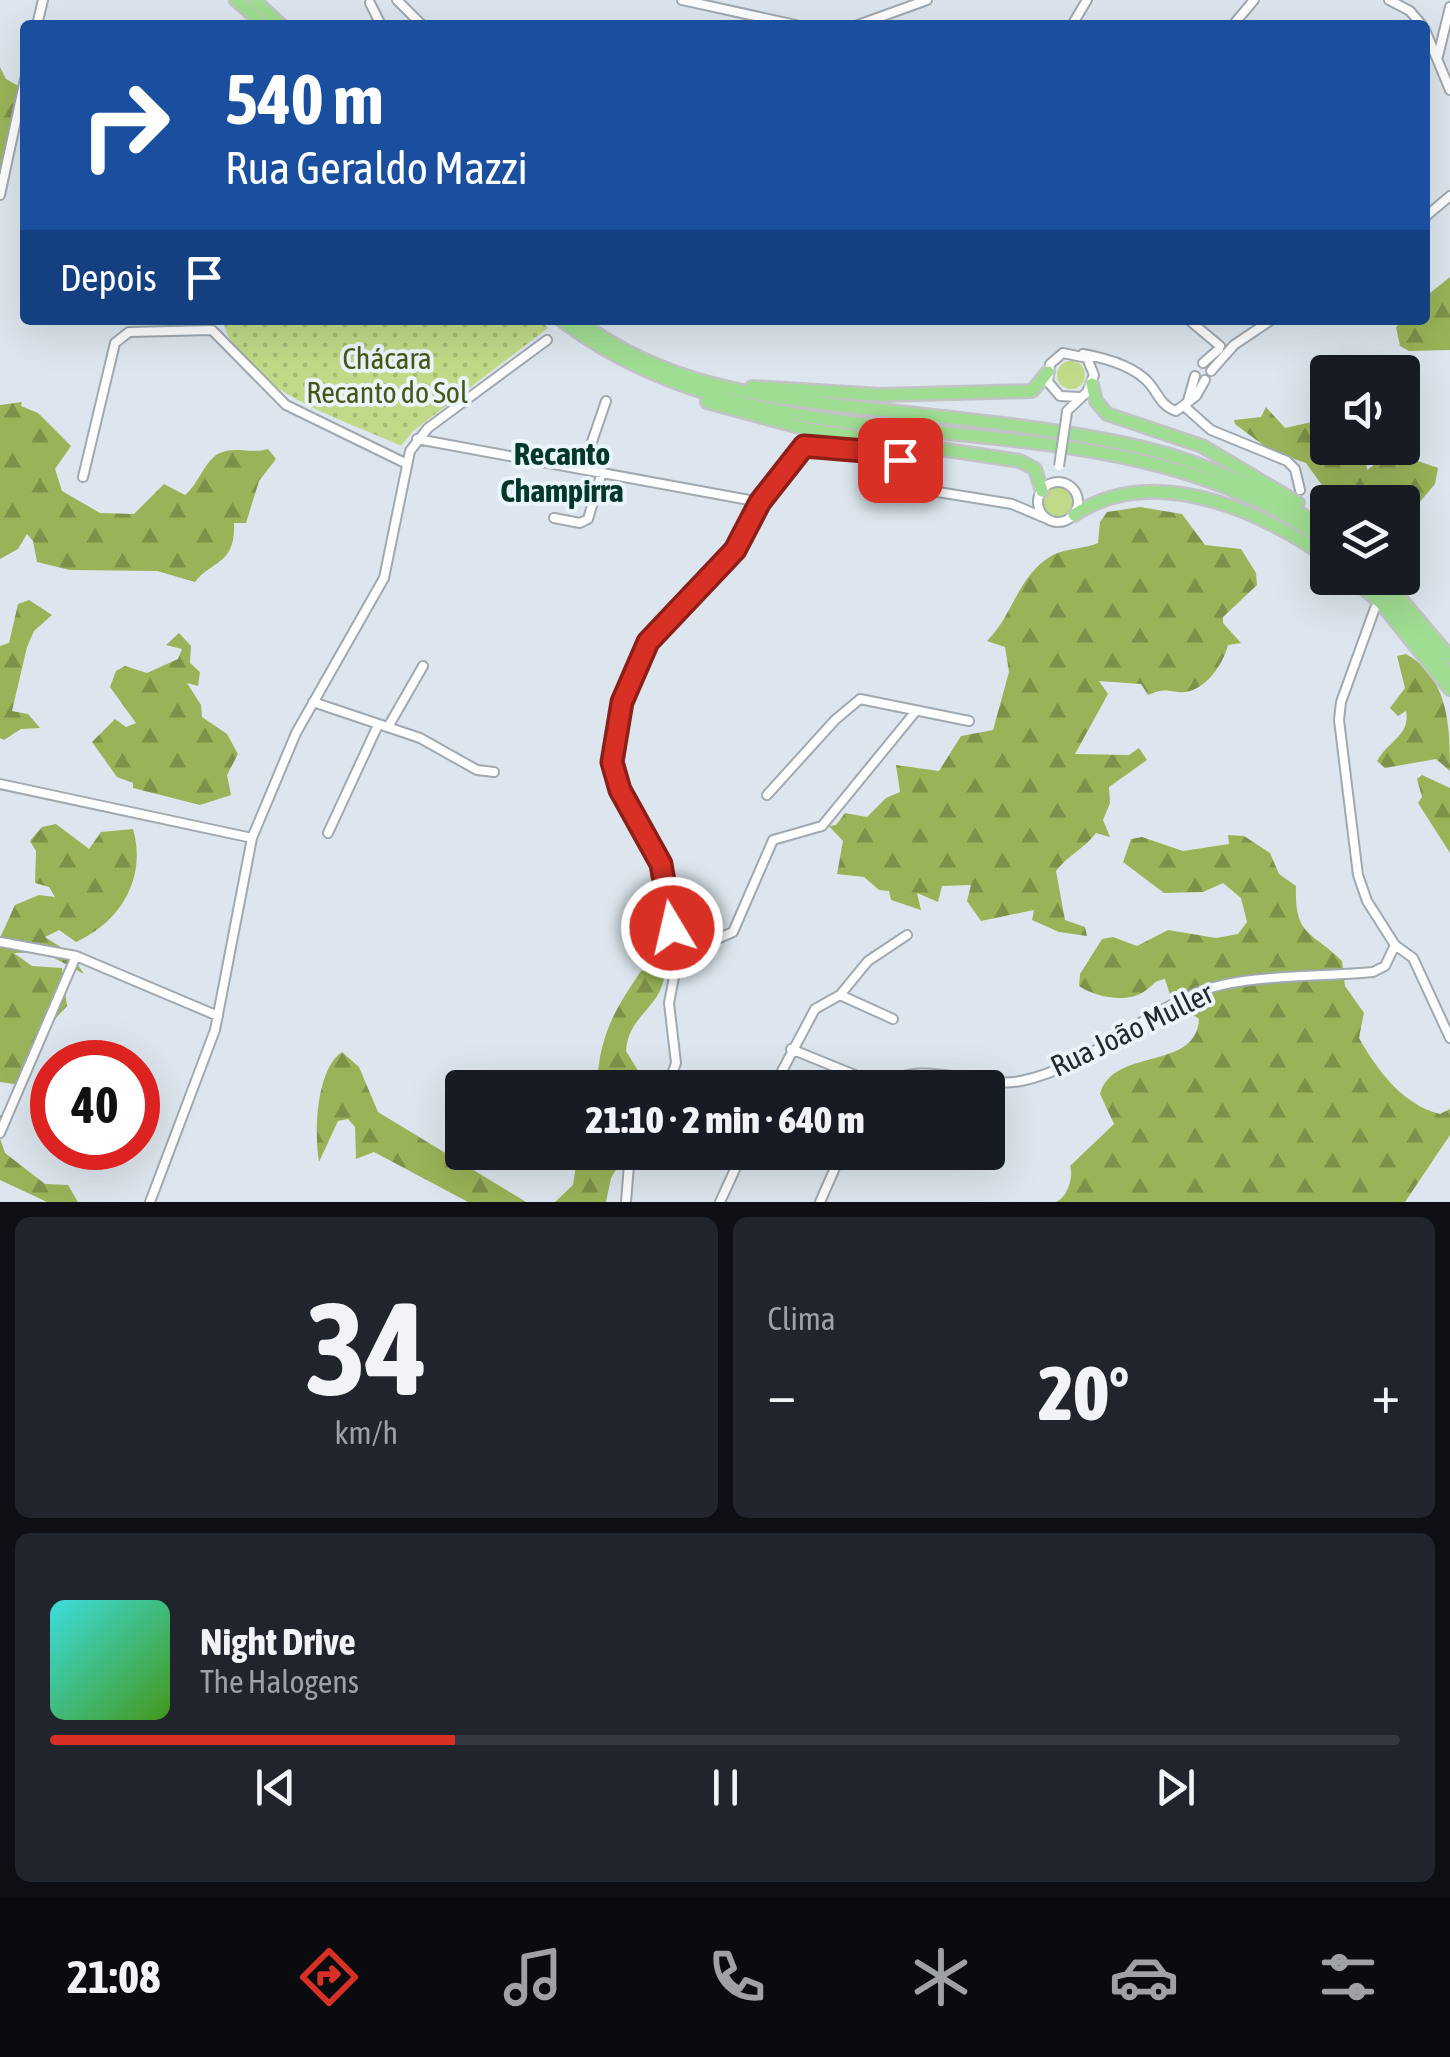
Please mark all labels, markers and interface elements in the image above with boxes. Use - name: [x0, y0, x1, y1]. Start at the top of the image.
- text: 540 m: [225, 59, 384, 139]
- icon: right: [60, 60, 190, 190]
- text: Rua Geraldo Mazzi: [225, 142, 528, 194]
- icon: arrive: [177, 250, 232, 305]
- text: Depois: [60, 256, 157, 299]
- park label: Chácara Recanto do Sol: [306, 341, 468, 409]
- map controls: [1310, 355, 1420, 595]
- button: sound: [1310, 355, 1420, 465]
- pin: [858, 418, 943, 503]
- icon: arrive: [873, 433, 928, 488]
- district label: Recanto Champirra: [500, 435, 624, 509]
- button: layers: [1310, 485, 1420, 595]
- position arrow: [620, 876, 724, 980]
- street label: Rua João Muller: [1045, 975, 1219, 1083]
- speed limit sign: 40: [30, 1040, 160, 1170]
- text: 21:10 · 2 min · 640 m: [585, 1098, 865, 1141]
- text: 34: [305, 1274, 427, 1423]
- text: Clima: [768, 1300, 836, 1337]
- text: 20°: [1038, 1350, 1129, 1436]
- text: −: [768, 1362, 796, 1425]
- text: +: [1371, 1362, 1400, 1425]
- text: km/h: [335, 1414, 398, 1451]
- text: Night Drive: [200, 1620, 356, 1663]
- text: The Halogens: [200, 1663, 359, 1700]
- icon: previous: [248, 1760, 303, 1815]
- icon: pause: [698, 1760, 753, 1815]
- icon: next: [1148, 1760, 1203, 1815]
- icon: directions: [294, 1942, 364, 2012]
- icon: music: [498, 1942, 568, 2012]
- icon: phone: [702, 1942, 772, 2012]
- icon: climate: [906, 1942, 976, 2012]
- icon: car: [1109, 1942, 1179, 2012]
- icon: filters: [1313, 1942, 1383, 2012]
- text: 21:08: [67, 1951, 160, 2003]

